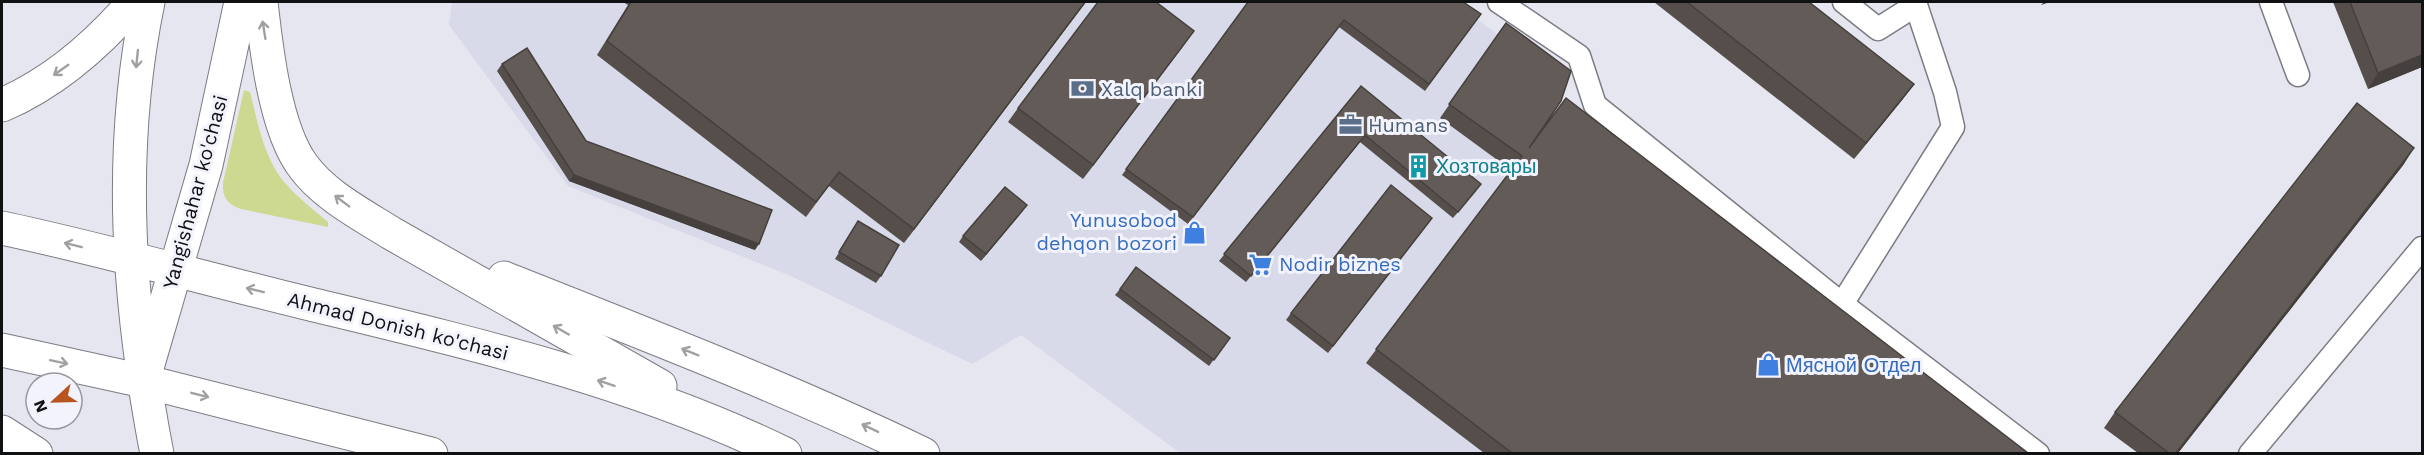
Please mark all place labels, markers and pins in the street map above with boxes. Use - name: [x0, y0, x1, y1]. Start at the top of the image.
- bank icon: Xalq banki: [1070, 76, 1096, 102]
- place label: Xalq banki: [1101, 77, 1203, 101]
- office icon: Humans: [1337, 112, 1363, 138]
- place label: Humans: [1368, 113, 1448, 137]
- building icon: Хозтовары: [1405, 153, 1431, 179]
- place label: Хозтовары: [1436, 154, 1536, 178]
- place label: Yunusobod dehqon bozori: [1036, 208, 1177, 255]
- shop icon: Yunusobod dehqon bozori: [1182, 219, 1208, 245]
- supermarket icon: Nodir biznes: [1248, 251, 1274, 277]
- place label: Nodir biznes: [1279, 252, 1401, 276]
- shop icon: Мясной Отдел: [1755, 352, 1781, 378]
- place label: Мясной Отдел: [1786, 353, 1922, 377]

